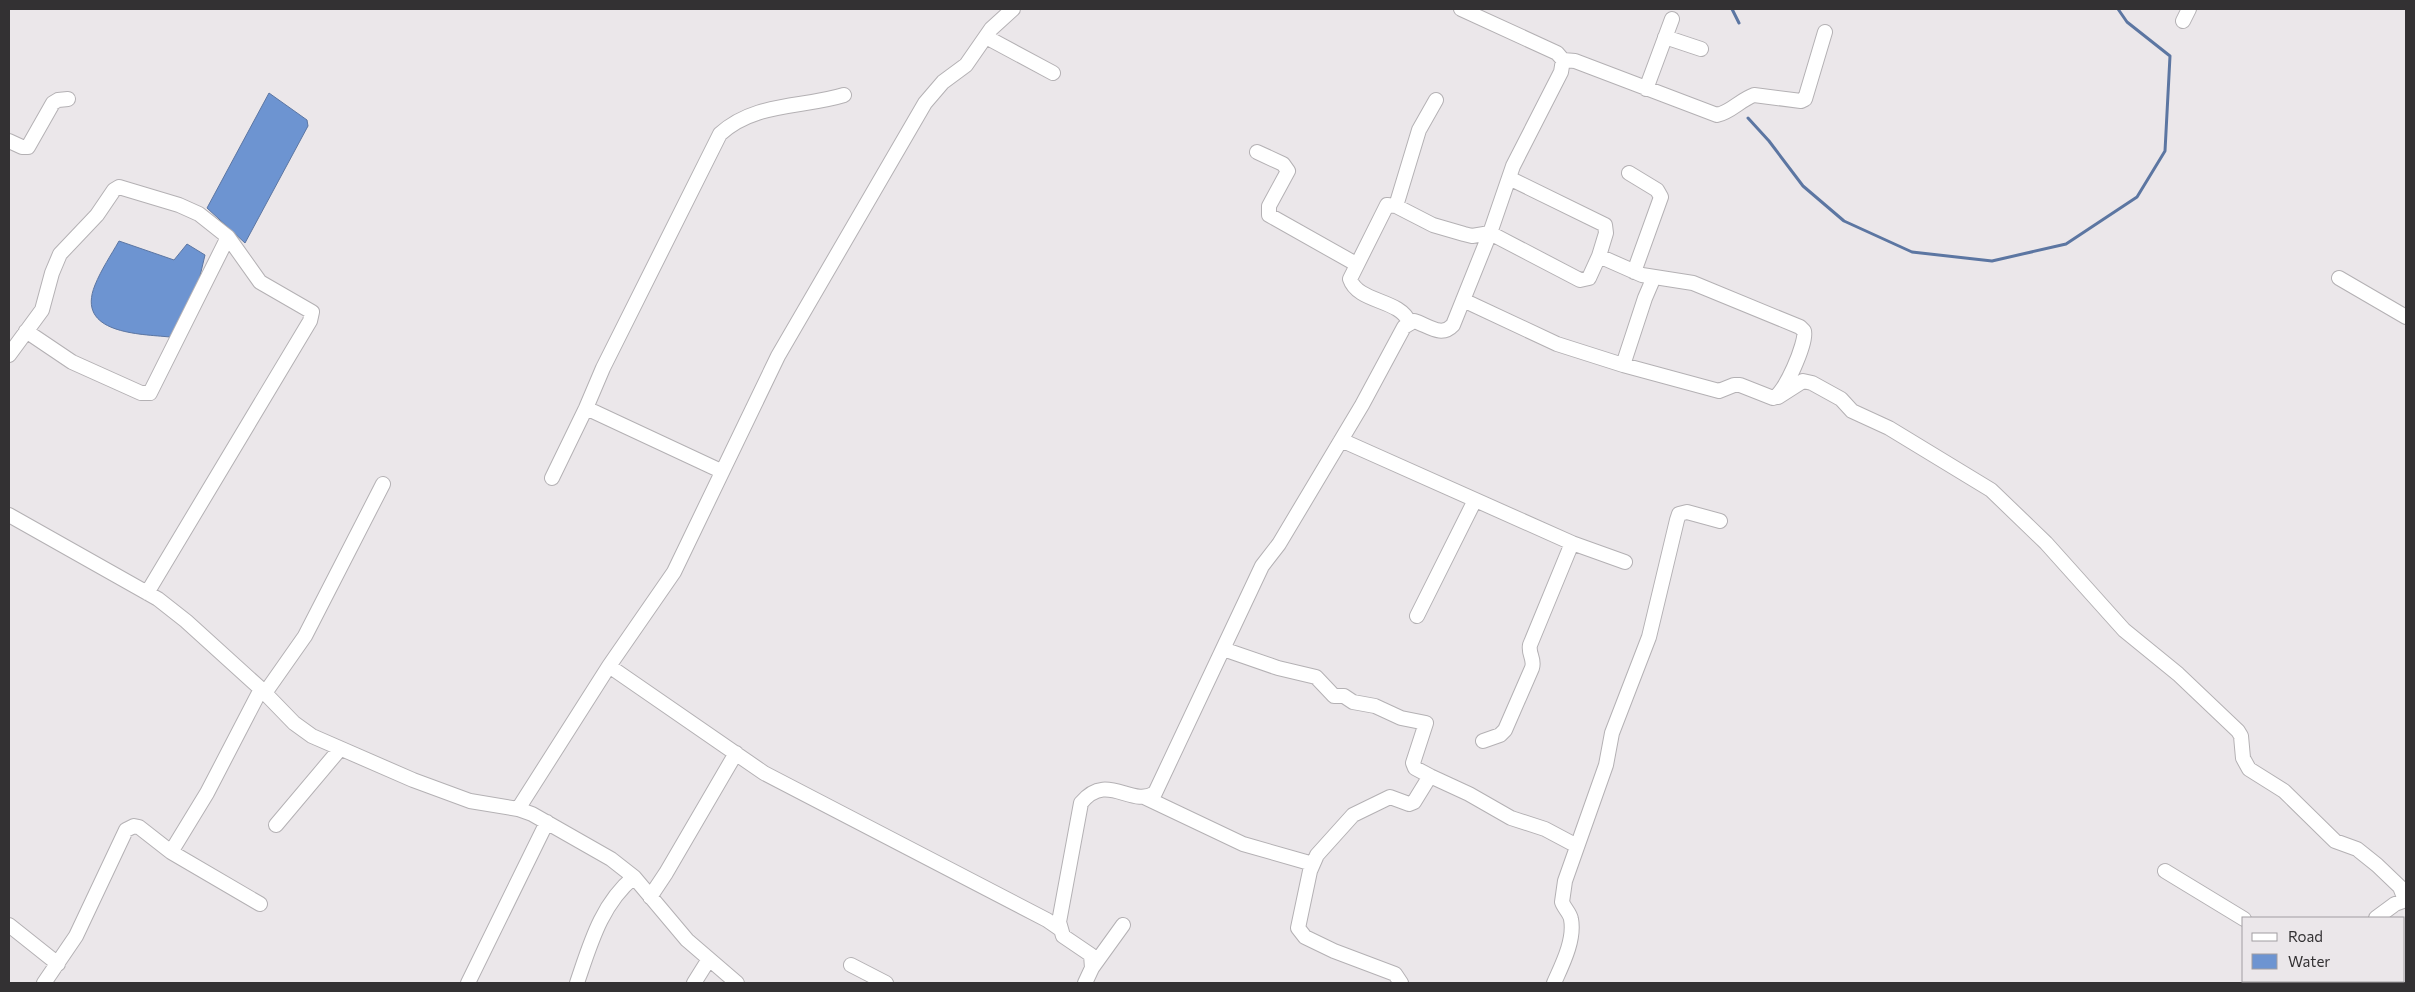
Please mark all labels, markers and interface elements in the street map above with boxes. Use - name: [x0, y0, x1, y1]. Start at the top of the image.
- legend: [2242, 917, 2405, 982]
- text: Road: [2288, 927, 2323, 945]
- text: Water: [2288, 952, 2330, 970]

